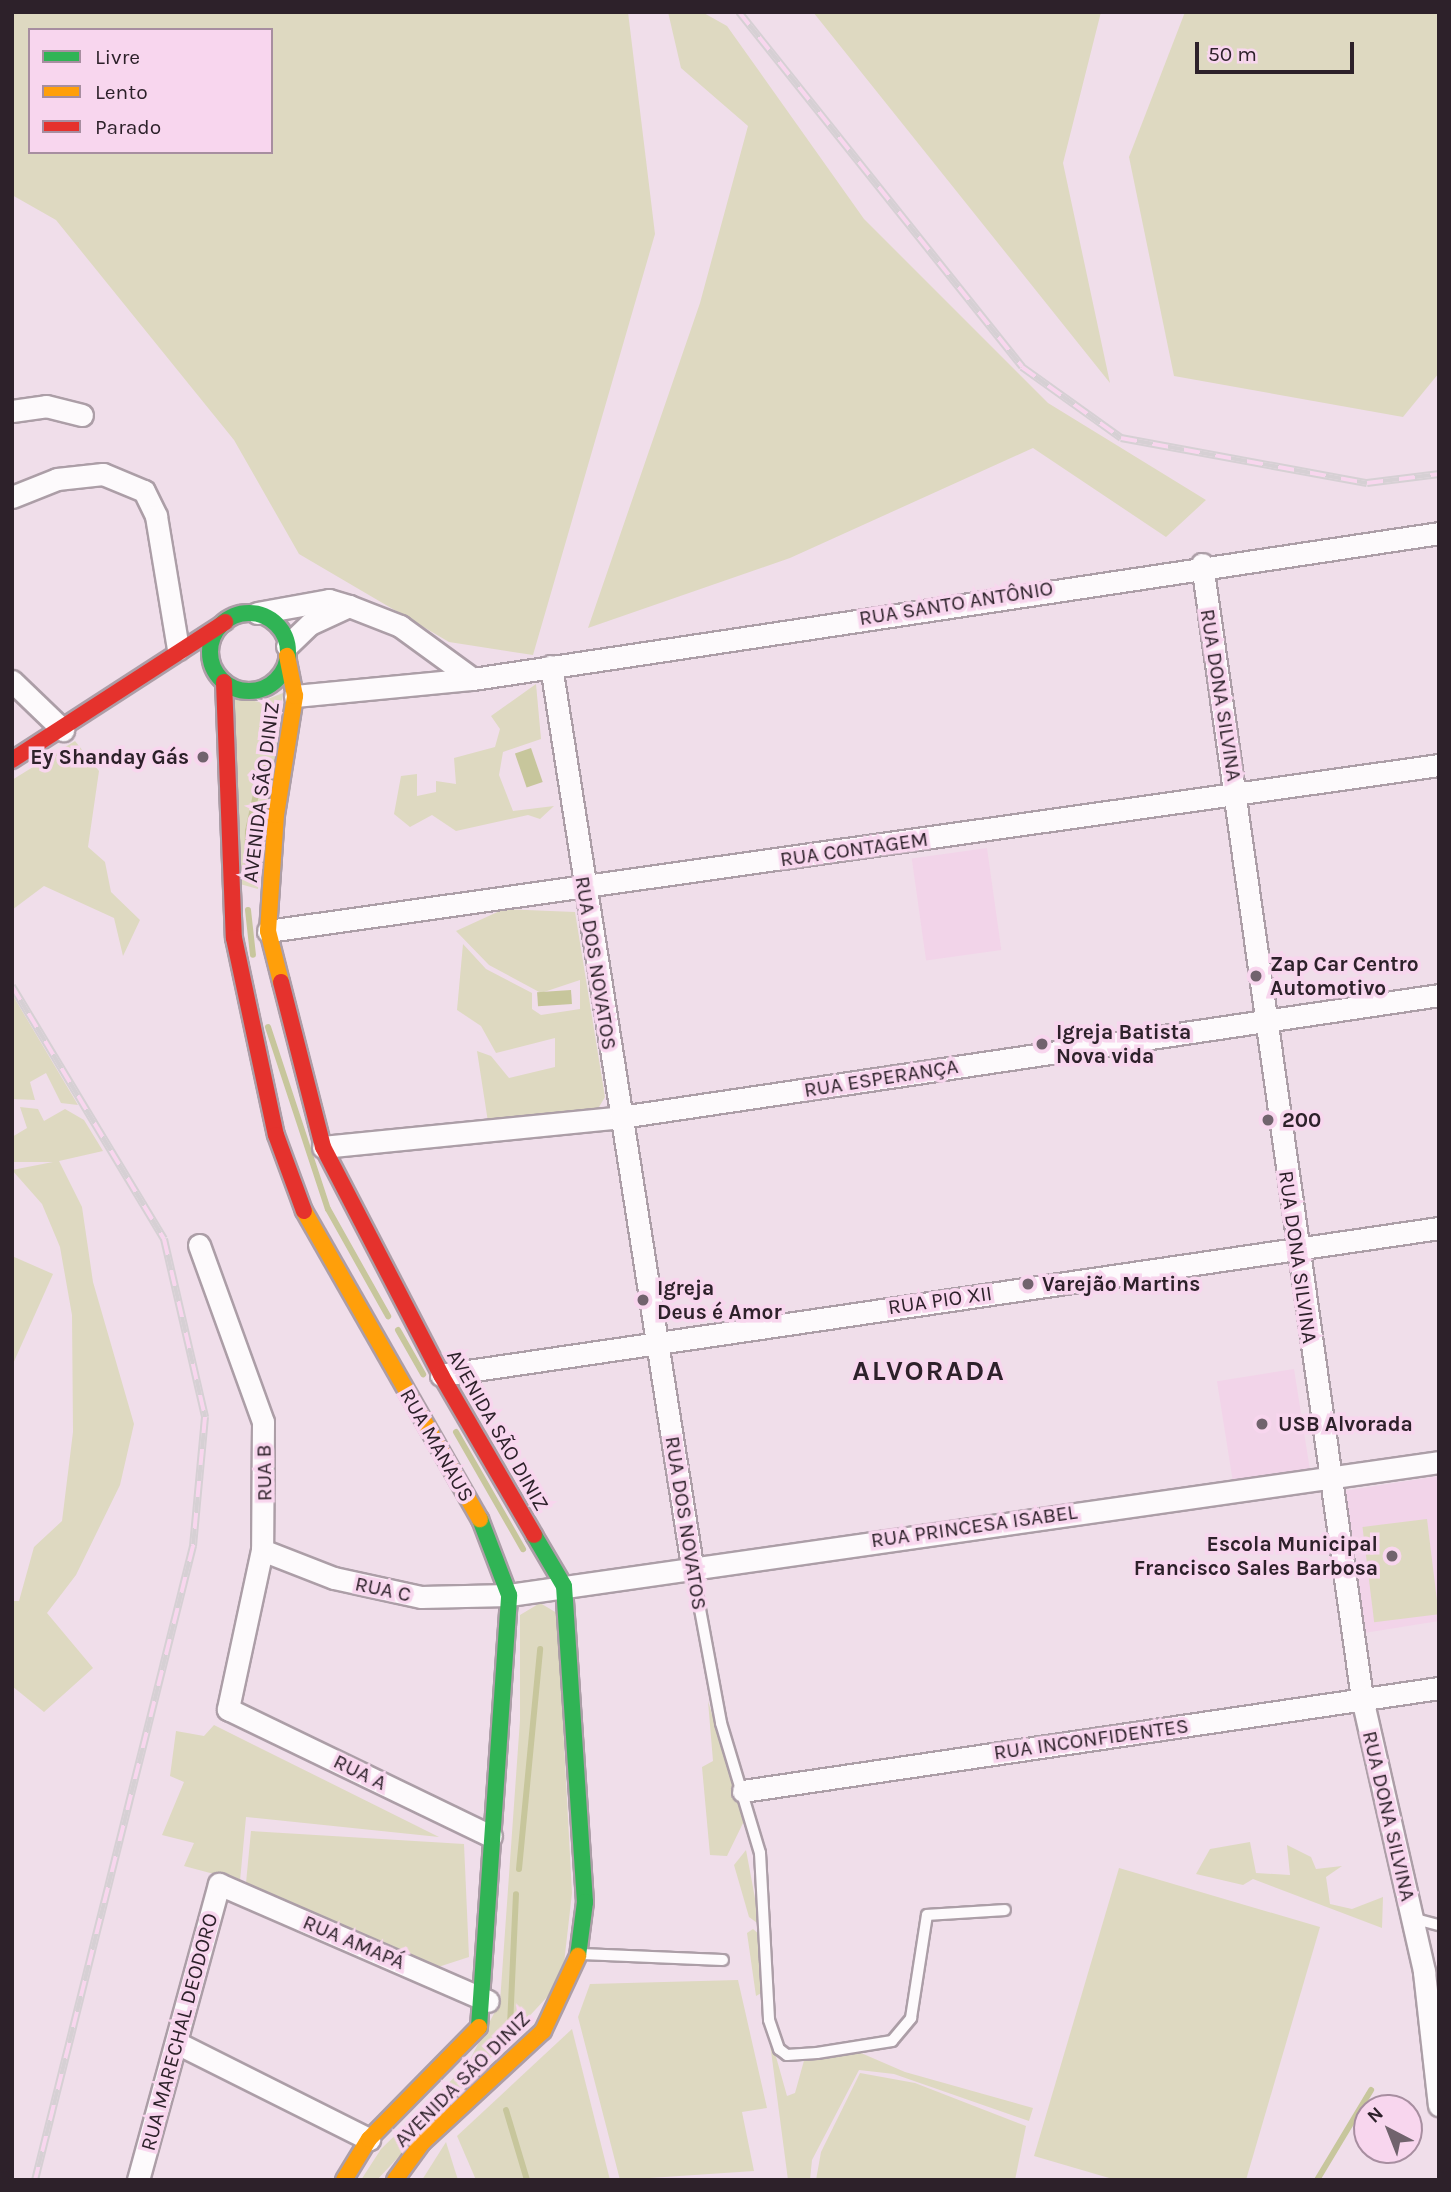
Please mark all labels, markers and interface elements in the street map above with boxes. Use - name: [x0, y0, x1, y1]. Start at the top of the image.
- legend: [28, 28, 273, 154]
- scale bar: [1199, 28, 1358, 72]
- text: 50 m: [1208, 42, 1257, 66]
- text: Livre: [95, 45, 140, 69]
- text: Lento: [95, 80, 148, 104]
- text: Parado: [95, 115, 161, 139]
- street label: RUA SANTO ANTÔNIO: [857, 575, 1055, 631]
- street label: RUA DONA SILVINA: [1195, 607, 1247, 783]
- street label: AVENIDA SÃO DINIZ: [237, 700, 285, 884]
- place label: Ey Shanday Gás: [30, 744, 189, 770]
- marker: Ey Shanday Gás: [195, 749, 211, 765]
- street label: RUA CONTAGEM: [778, 826, 930, 872]
- street label: RUA DOS NOVATOS: [570, 874, 622, 1052]
- place label: Zap Car Centro Automotivo: [1270, 951, 1419, 1001]
- marker: Zap Car Centro Automotivo: [1248, 968, 1264, 984]
- place label: Igreja Batista Nova vida: [1056, 1019, 1191, 1069]
- marker: Igreja Batista Nova vida: [1034, 1036, 1050, 1052]
- street label: RUA ESPERANÇA: [802, 1053, 960, 1103]
- place label: 200: [1282, 1107, 1321, 1133]
- marker: 200: [1260, 1112, 1276, 1128]
- street label: RUA DONA SILVINA: [1273, 1169, 1323, 1345]
- place label: Varejão Martins: [1042, 1271, 1200, 1297]
- place label: Igreja Deus é Amor: [657, 1275, 782, 1325]
- marker: Varejão Martins: [1020, 1276, 1036, 1292]
- street label: RUA PIO XII: [886, 1280, 994, 1320]
- marker: Igreja Deus é Amor: [635, 1292, 651, 1308]
- street label: AVENIDA SÃO DINIZ: [442, 1345, 554, 1515]
- district label: ALVORADA: [853, 1354, 1005, 1388]
- street label: RUA MANAUS: [395, 1384, 479, 1506]
- place label: USB Alvorada: [1278, 1411, 1413, 1437]
- marker: USB Alvorada: [1252, 1414, 1272, 1434]
- street label: RUA DOS NOVATOS: [660, 1434, 712, 1612]
- street label: RUA B: [251, 1444, 277, 1502]
- street label: RUA PRINCESA ISABEL: [869, 1499, 1079, 1553]
- place label: Escola Municipal Francisco Sales Barbosa: [1134, 1531, 1378, 1581]
- marker: Escola Municipal Francisco Sales Barbosa: [1384, 1548, 1400, 1564]
- street label: RUA C: [353, 1571, 413, 1607]
- street label: RUA INCONFIDENTES: [992, 1713, 1190, 1765]
- street label: RUA DONA SILVINA: [1357, 1728, 1421, 1904]
- street label: RUA A: [329, 1748, 391, 1796]
- street label: RUA AMAPÁ: [299, 1909, 409, 1975]
- street label: RUA MARECHAL DEODORO: [135, 1910, 223, 2154]
- street label: AVENIDA SÃO DINIZ: [389, 2006, 535, 2152]
- north arrow: [1353, 2094, 1423, 2164]
- text: N: [1363, 2102, 1388, 2128]

